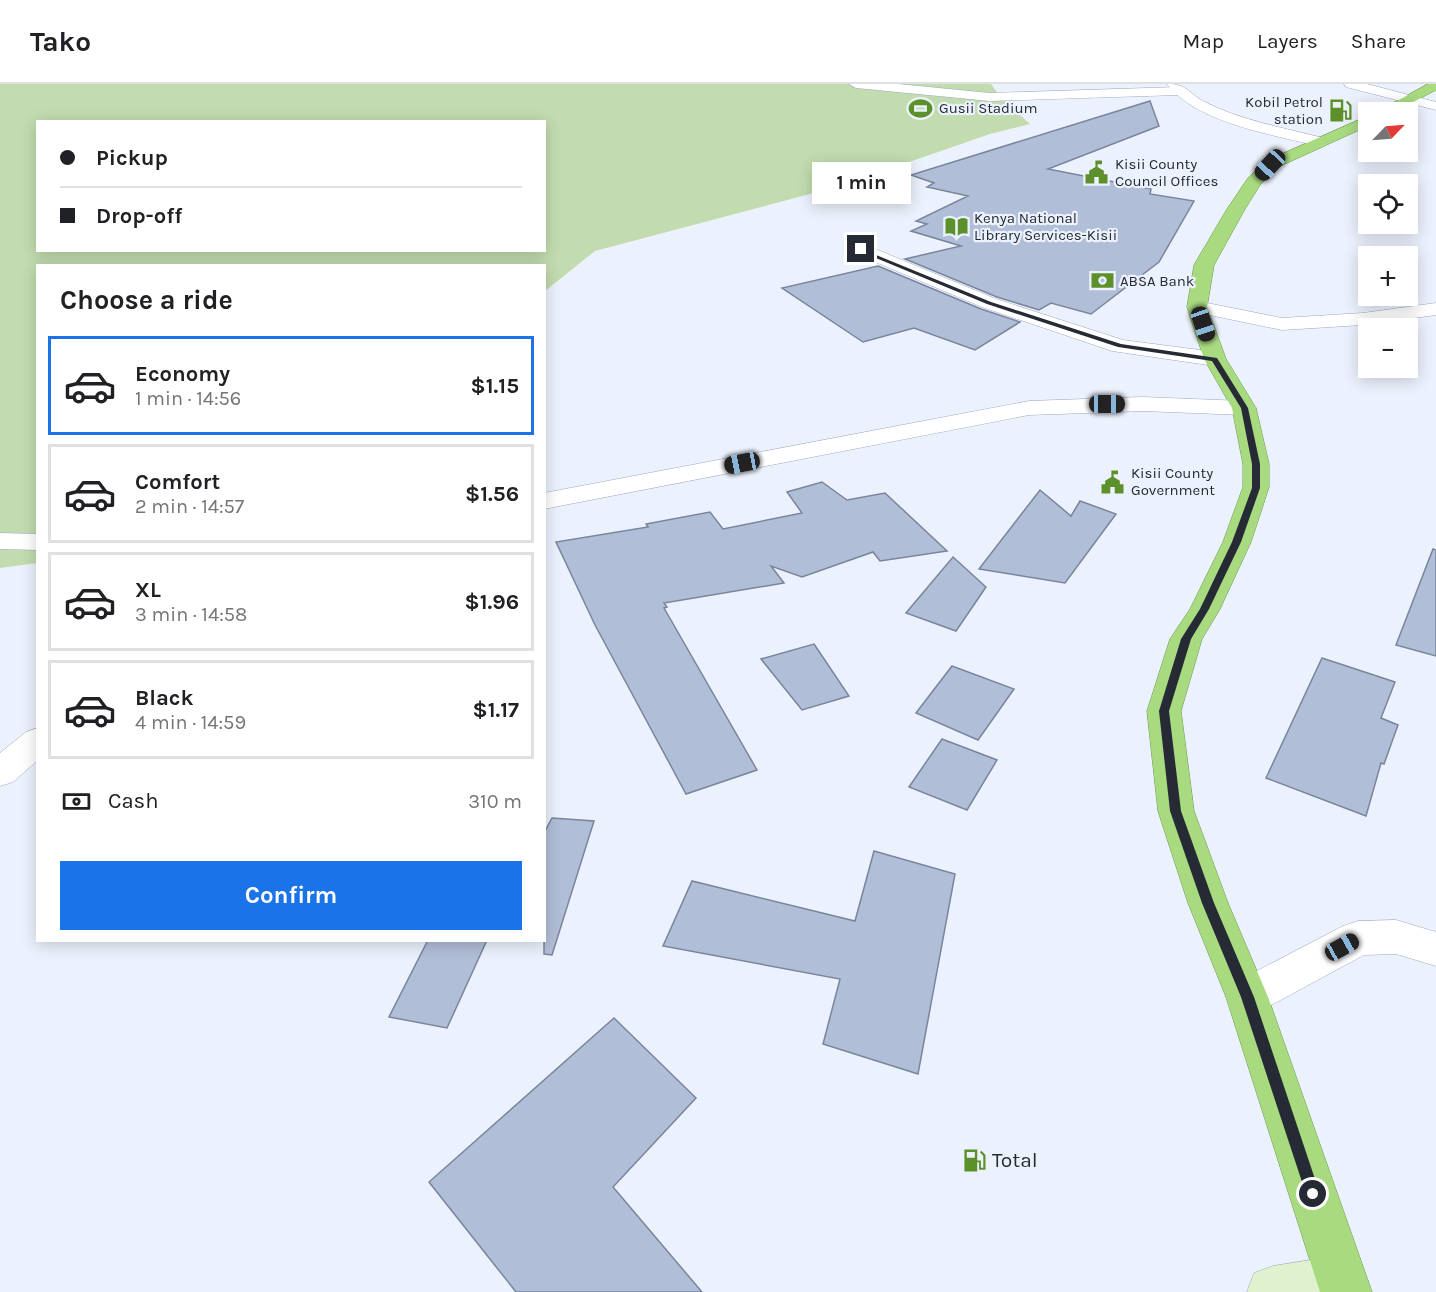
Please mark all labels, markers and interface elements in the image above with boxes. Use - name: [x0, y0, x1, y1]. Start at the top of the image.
- text: Tako: [30, 25, 91, 58]
- text: Map: [1182, 29, 1224, 53]
- text: Layers: [1257, 29, 1318, 53]
- text: Share: [1351, 29, 1406, 53]
- place label: Kobil Petrol station: [1245, 93, 1323, 128]
- sports icon: Gusii Stadium: [908, 95, 934, 121]
- fuel station icon: Kobil Petrol station: [1328, 98, 1354, 124]
- place label: Gusii Stadium: [939, 99, 1038, 117]
- north arrow: [1358, 102, 1418, 162]
- map controls: [1358, 102, 1418, 378]
- text: Pickup: [96, 145, 168, 171]
- car: [1251, 146, 1289, 184]
- place label: Kisii County Council Offices: [1115, 155, 1218, 190]
- public building icon: Kisii County Council Offices: [1084, 160, 1110, 186]
- callout: 1 min: [812, 162, 910, 204]
- text: 1 min: [836, 171, 887, 194]
- button: locate: [1358, 174, 1418, 234]
- text: Drop-off: [96, 203, 182, 229]
- place label: Kenya National Library Services-Kisii: [974, 209, 1117, 244]
- library icon: Kenya National Library Services-Kisii: [943, 214, 969, 240]
- route end: [847, 235, 874, 262]
- button: +: [1358, 246, 1418, 306]
- bank icon: ABSA Bank: [1089, 268, 1115, 294]
- place label: ABSA Bank: [1120, 272, 1194, 290]
- text: Choose a ride: [60, 284, 233, 316]
- car: [1189, 304, 1217, 344]
- button: −: [1358, 318, 1418, 378]
- icon: car: [63, 359, 117, 413]
- text: Economy: [135, 361, 230, 387]
- text: $1.15: [471, 373, 519, 399]
- text: 1 min · 14:56: [135, 387, 241, 410]
- car: [1089, 395, 1125, 413]
- car: [723, 451, 761, 475]
- place label: Kisii County Government: [1131, 464, 1215, 499]
- icon: car: [63, 467, 117, 521]
- text: Comfort: [135, 469, 220, 495]
- public building icon: Kisii County Government: [1100, 469, 1126, 495]
- text: $1.56: [465, 481, 519, 507]
- text: 2 min · 14:57: [135, 495, 244, 518]
- icon: car: [63, 575, 117, 629]
- text: XL: [135, 577, 161, 603]
- text: $1.96: [464, 589, 519, 615]
- text: 3 min · 14:58: [135, 603, 247, 626]
- icon: car: [63, 683, 117, 737]
- text: Black: [135, 685, 194, 711]
- text: $1.17: [472, 697, 519, 723]
- text: 4 min · 14:59: [135, 711, 246, 734]
- icon: cash: [60, 785, 93, 818]
- text: Cash: [108, 788, 158, 814]
- text: 310 m: [468, 790, 522, 813]
- button: Confirm: [60, 861, 522, 930]
- car: [1322, 930, 1362, 964]
- fuel station icon: Total: [961, 1147, 987, 1173]
- place label: Total: [992, 1148, 1038, 1172]
- route start: [1299, 1180, 1326, 1207]

